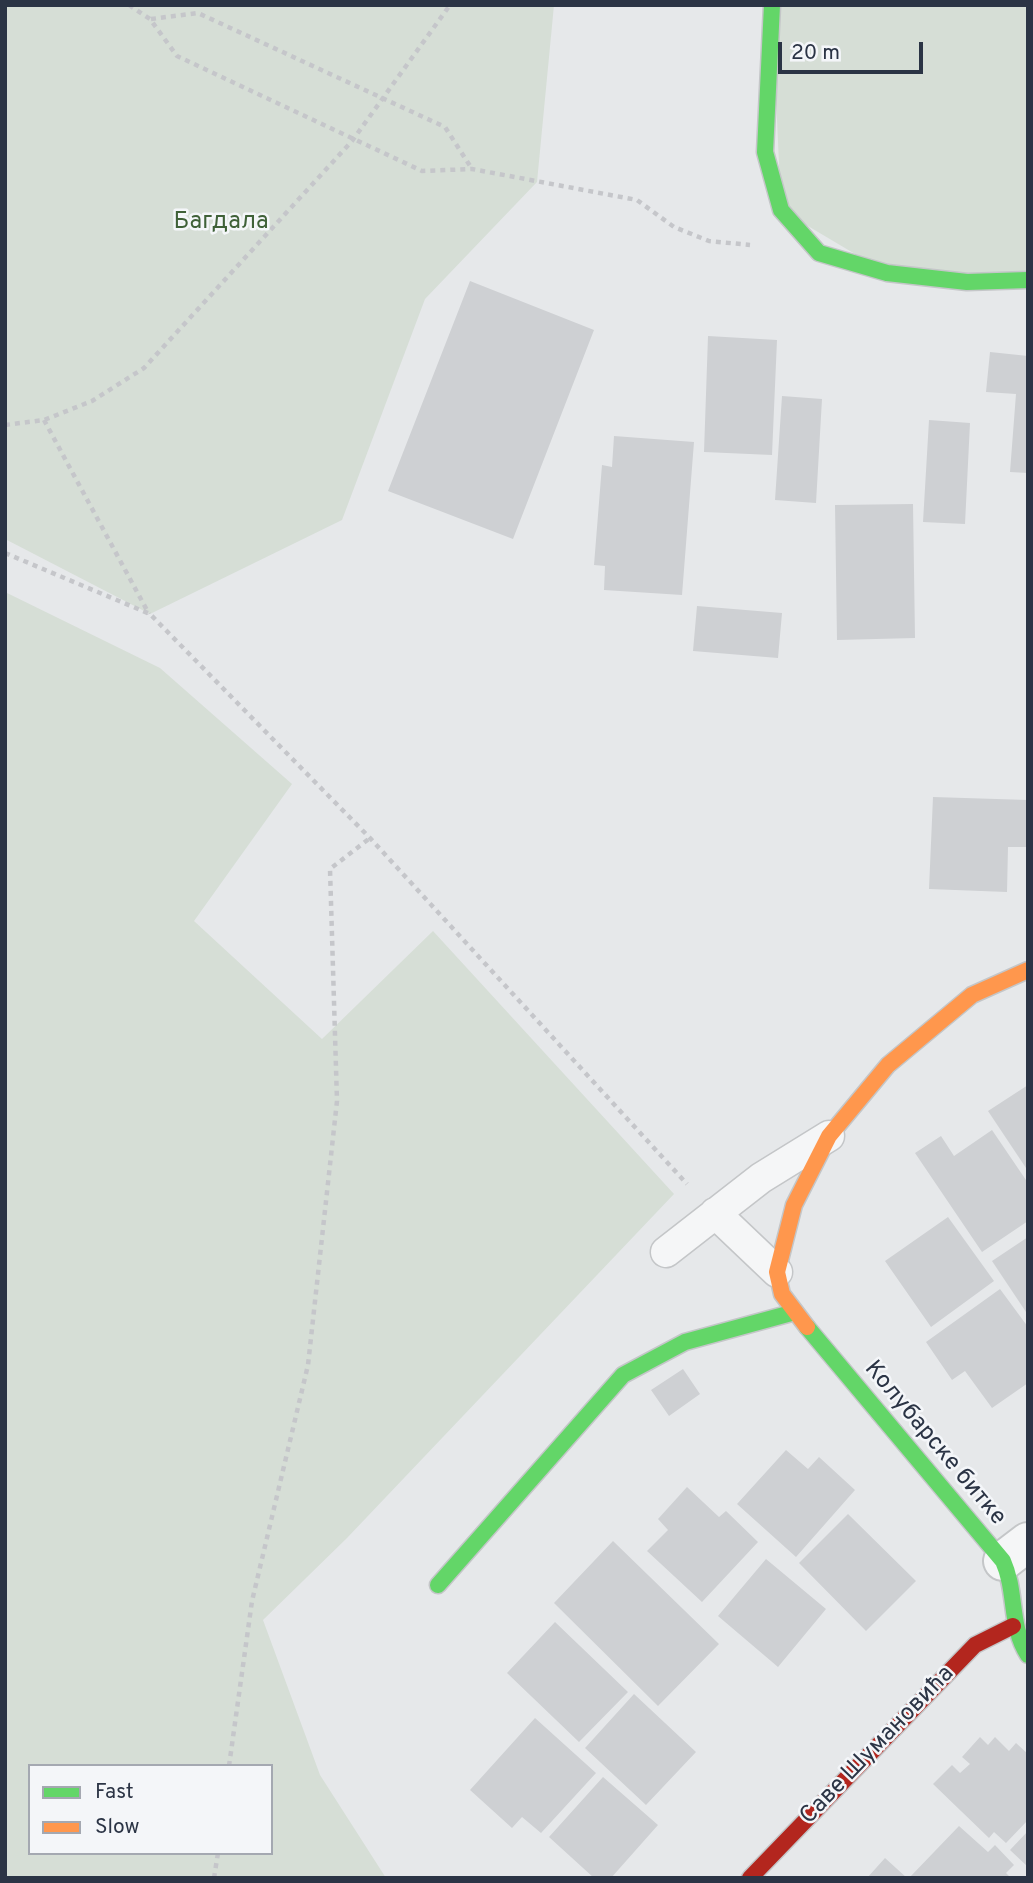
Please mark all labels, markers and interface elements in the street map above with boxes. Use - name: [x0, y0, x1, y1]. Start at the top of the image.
- scale bar: [781, 28, 926, 72]
- text: 20 m: [791, 40, 840, 67]
- park label: Багдала: [173, 209, 269, 237]
- street label: Колубарске битке: [857, 1356, 1011, 1532]
- street label: Саве Шумановића: [795, 1661, 961, 1831]
- legend: [28, 1764, 273, 1855]
- text: Fast: [95, 1779, 134, 1806]
- text: Slow: [95, 1814, 140, 1841]

